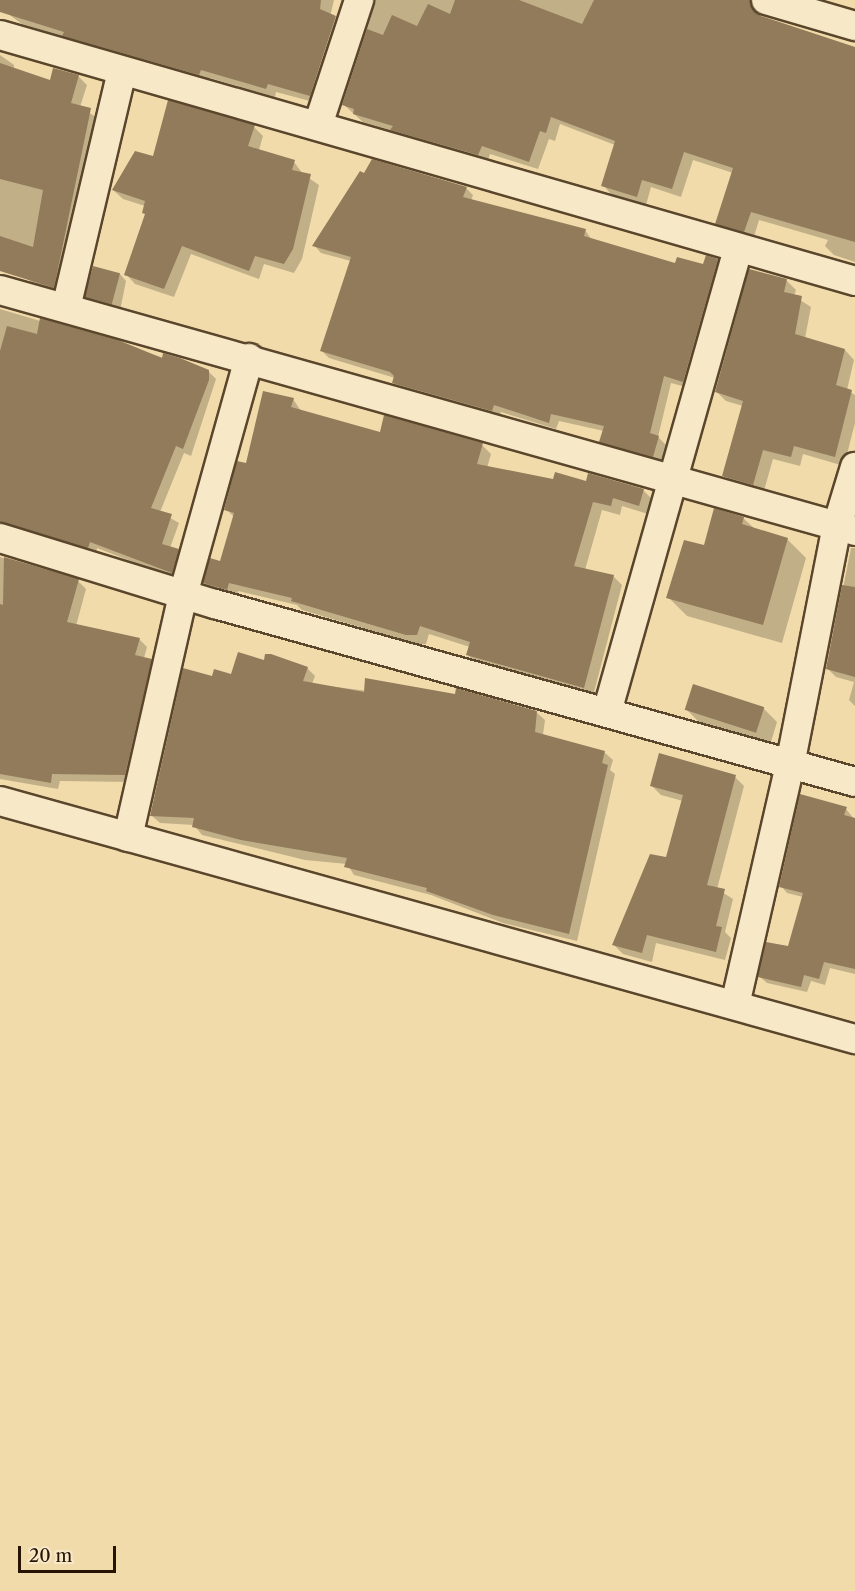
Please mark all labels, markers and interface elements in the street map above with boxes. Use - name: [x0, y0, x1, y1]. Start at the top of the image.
- scale bar: [21, 1534, 118, 1572]
- text: 20 m: [29, 1545, 72, 1567]

